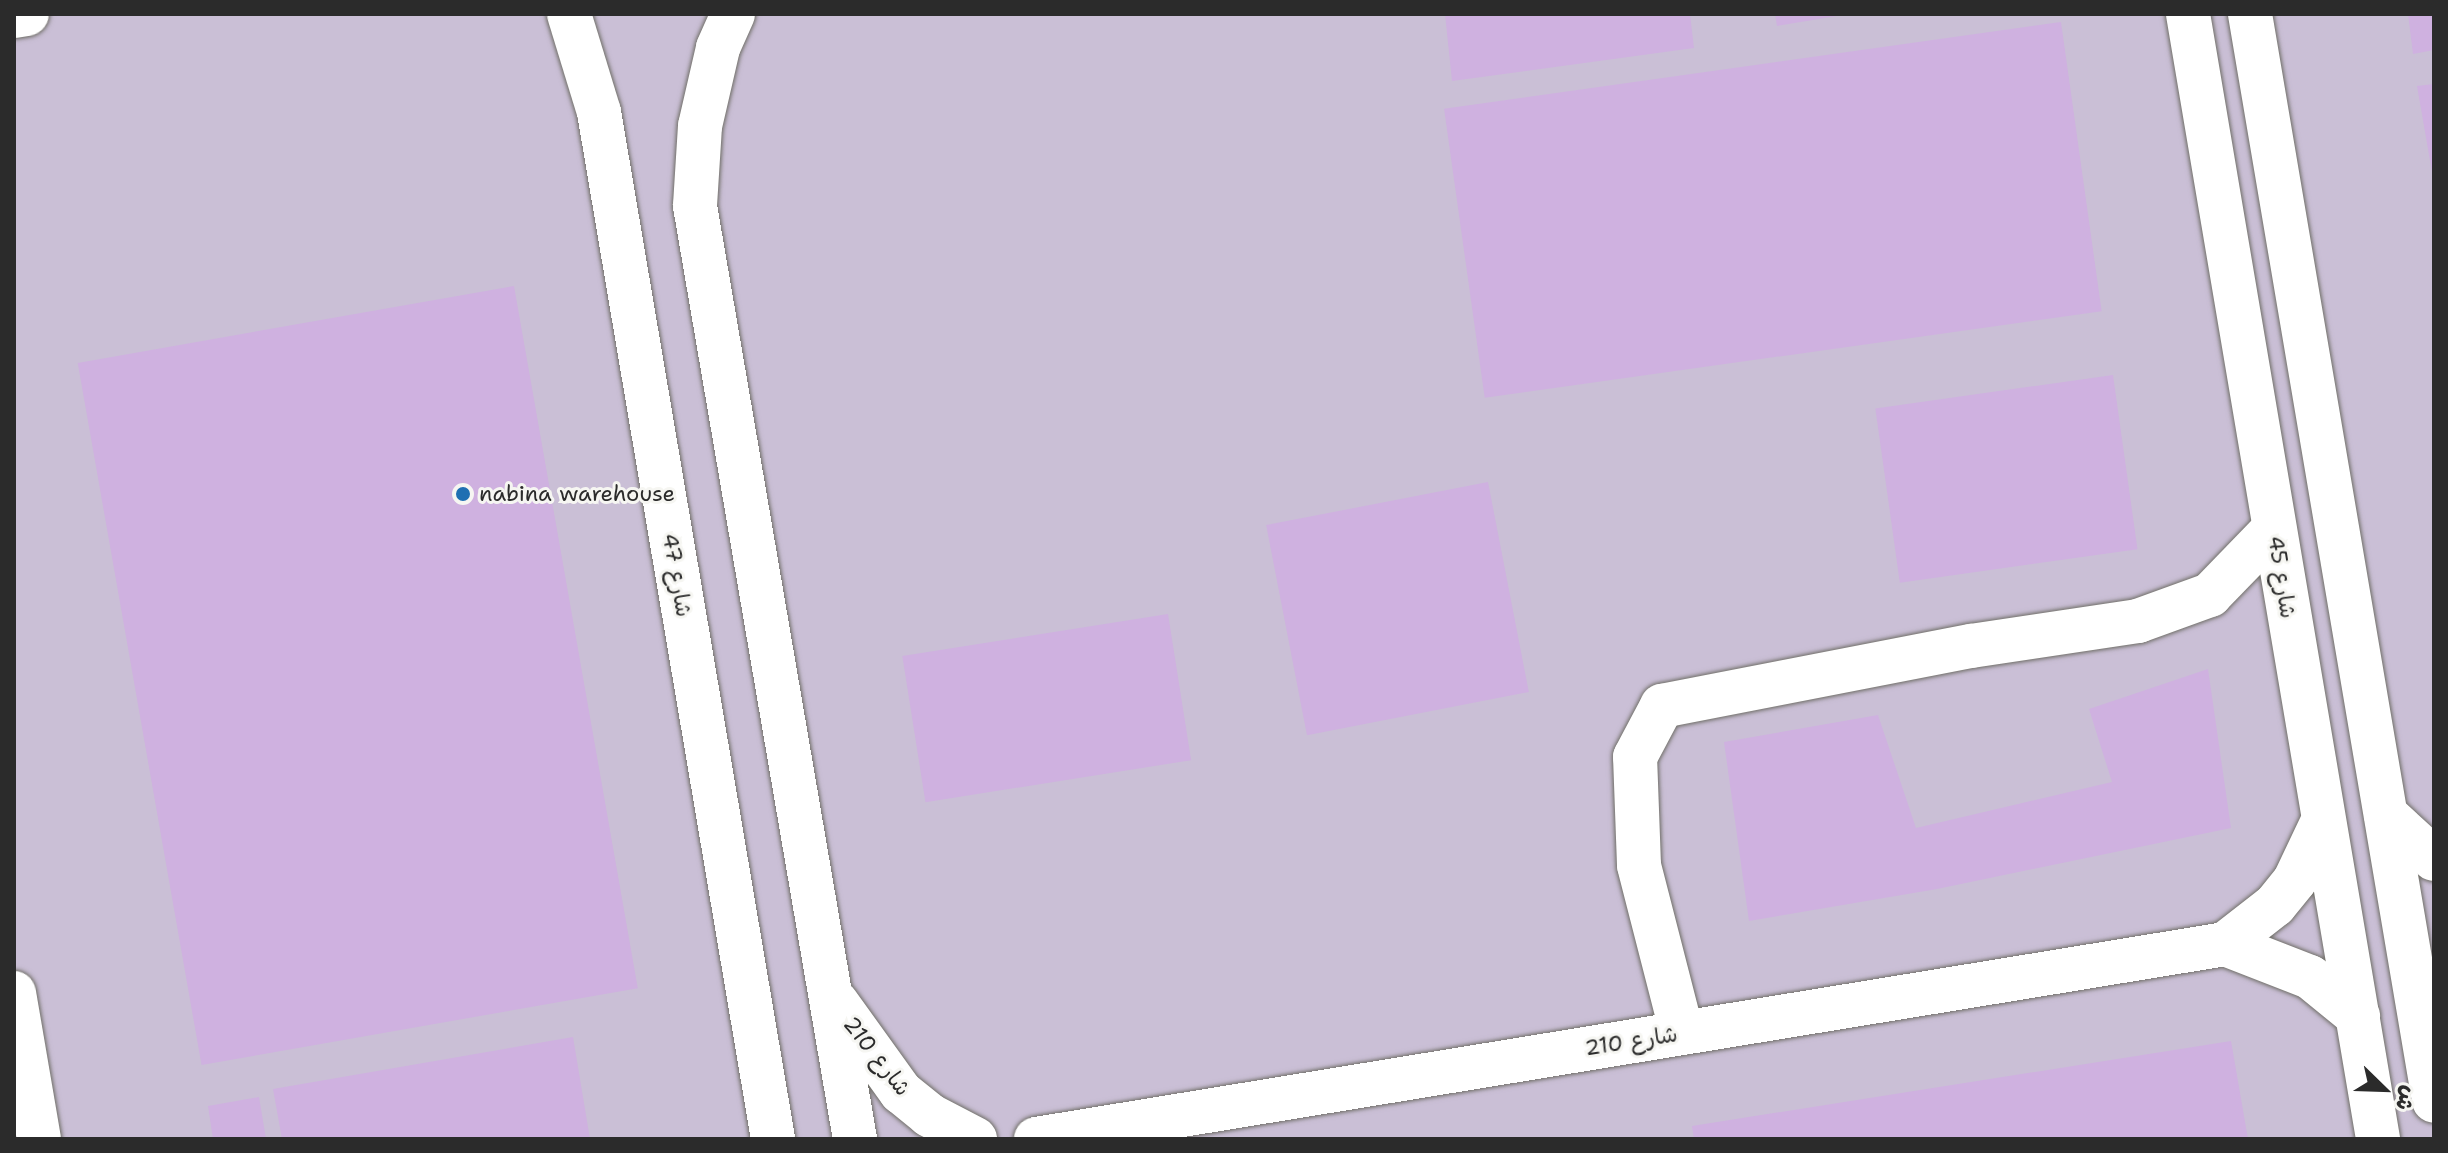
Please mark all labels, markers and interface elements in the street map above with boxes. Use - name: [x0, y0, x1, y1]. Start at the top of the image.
- place label: nabina warehouse: [479, 481, 675, 507]
- marker: nabina warehouse: [454, 485, 472, 503]
- street label: شارع 47: [657, 531, 697, 619]
- street label: شارع 45: [2262, 534, 2302, 620]
- street label: شارع 210: [838, 1011, 916, 1101]
- street label: شارع 210: [1583, 1021, 1679, 1061]
- north arrow: [2344, 1049, 2424, 1129]
- text: ش: [2388, 1082, 2425, 1115]

